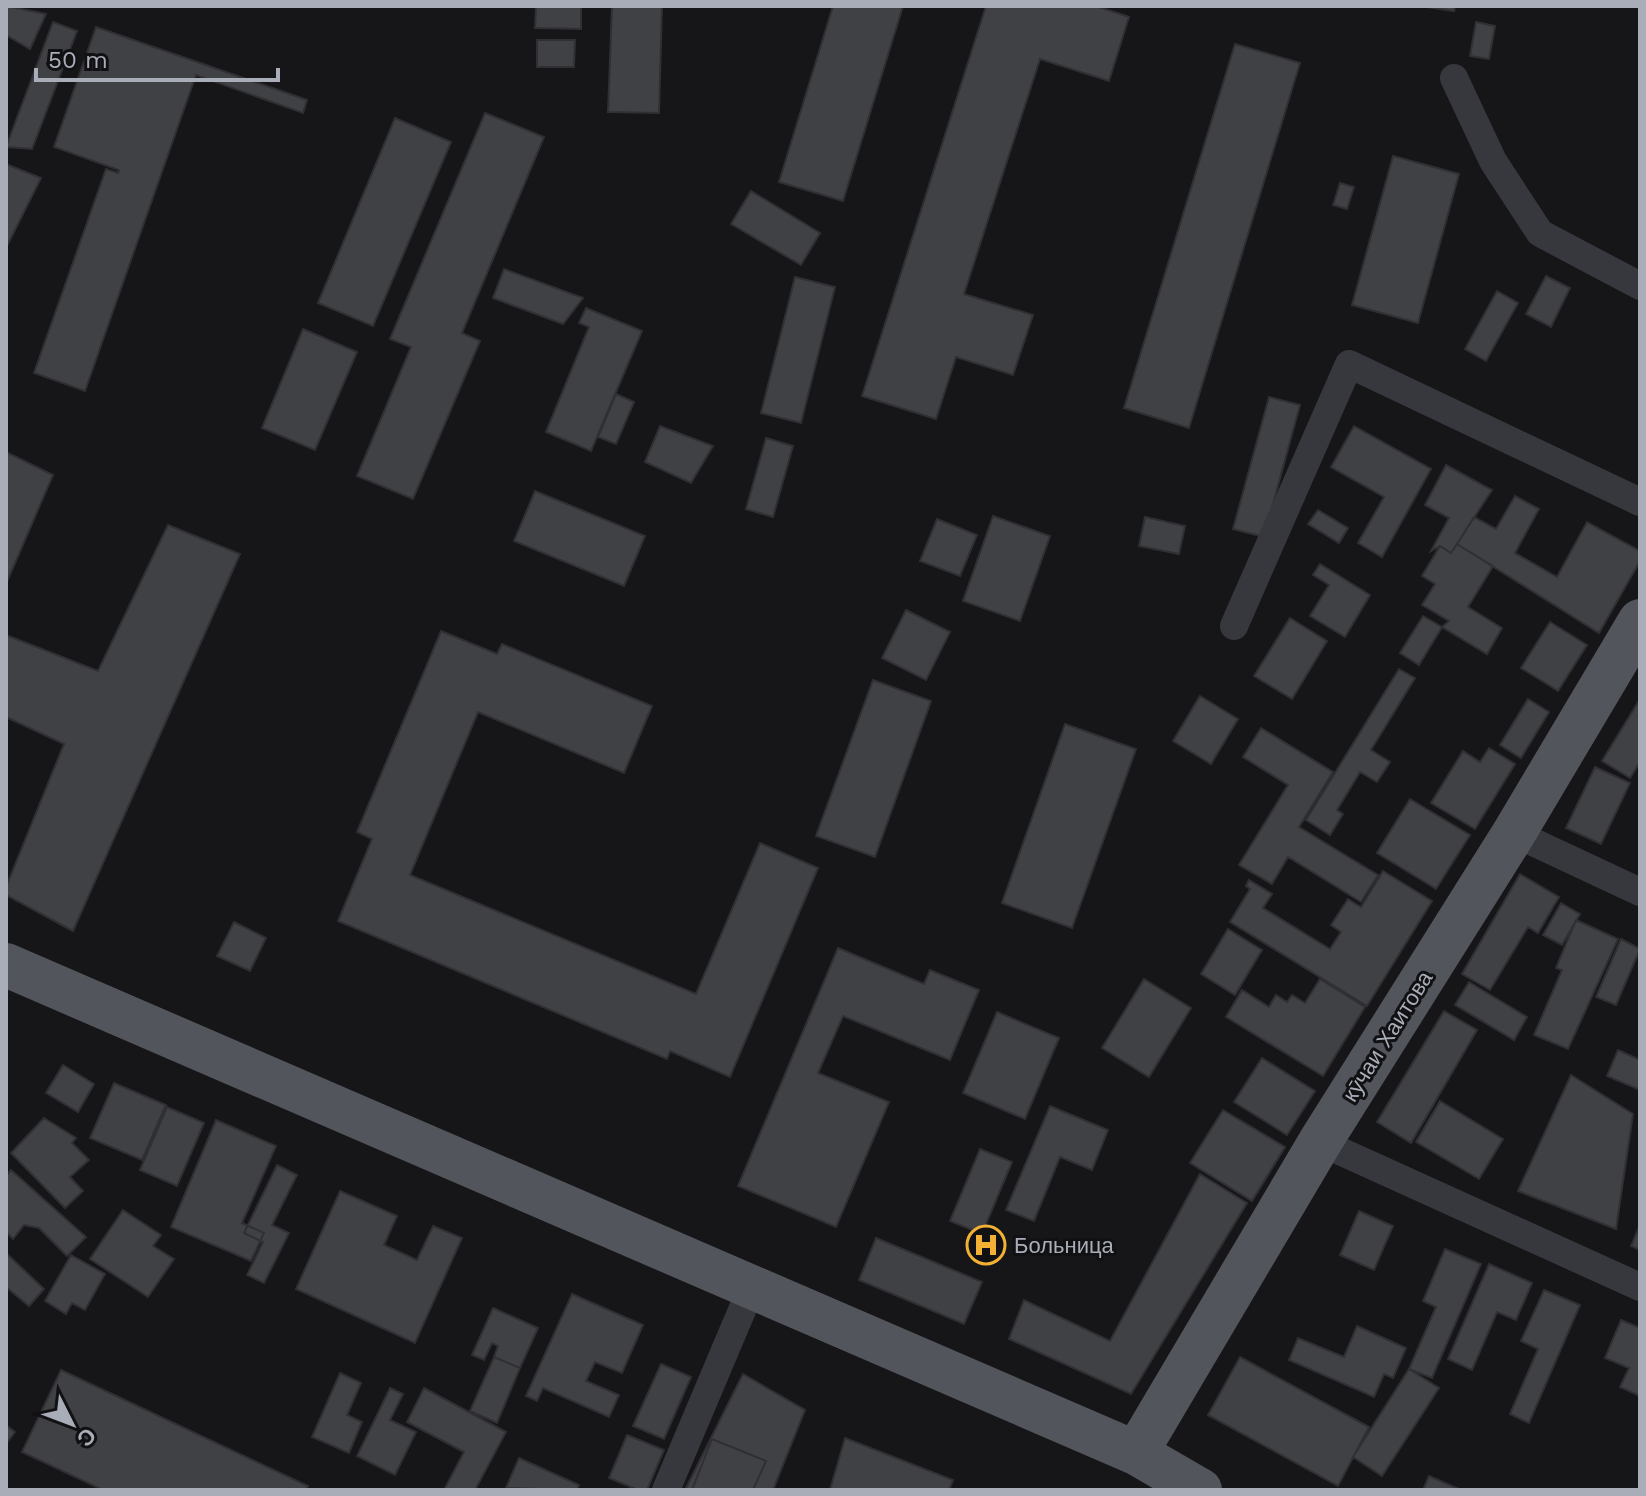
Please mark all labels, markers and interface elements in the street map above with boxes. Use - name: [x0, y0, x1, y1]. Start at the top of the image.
- scale bar: [36, 32, 278, 82]
- text: 50 m: [48, 46, 108, 74]
- street label: кӯчаи Хаитова: [1337, 966, 1438, 1106]
- hospital icon: Больница: [965, 1224, 1007, 1266]
- place label: Больница: [1014, 1233, 1115, 1258]
- north arrow: [32, 1384, 112, 1464]
- text: С: [72, 1423, 101, 1451]

